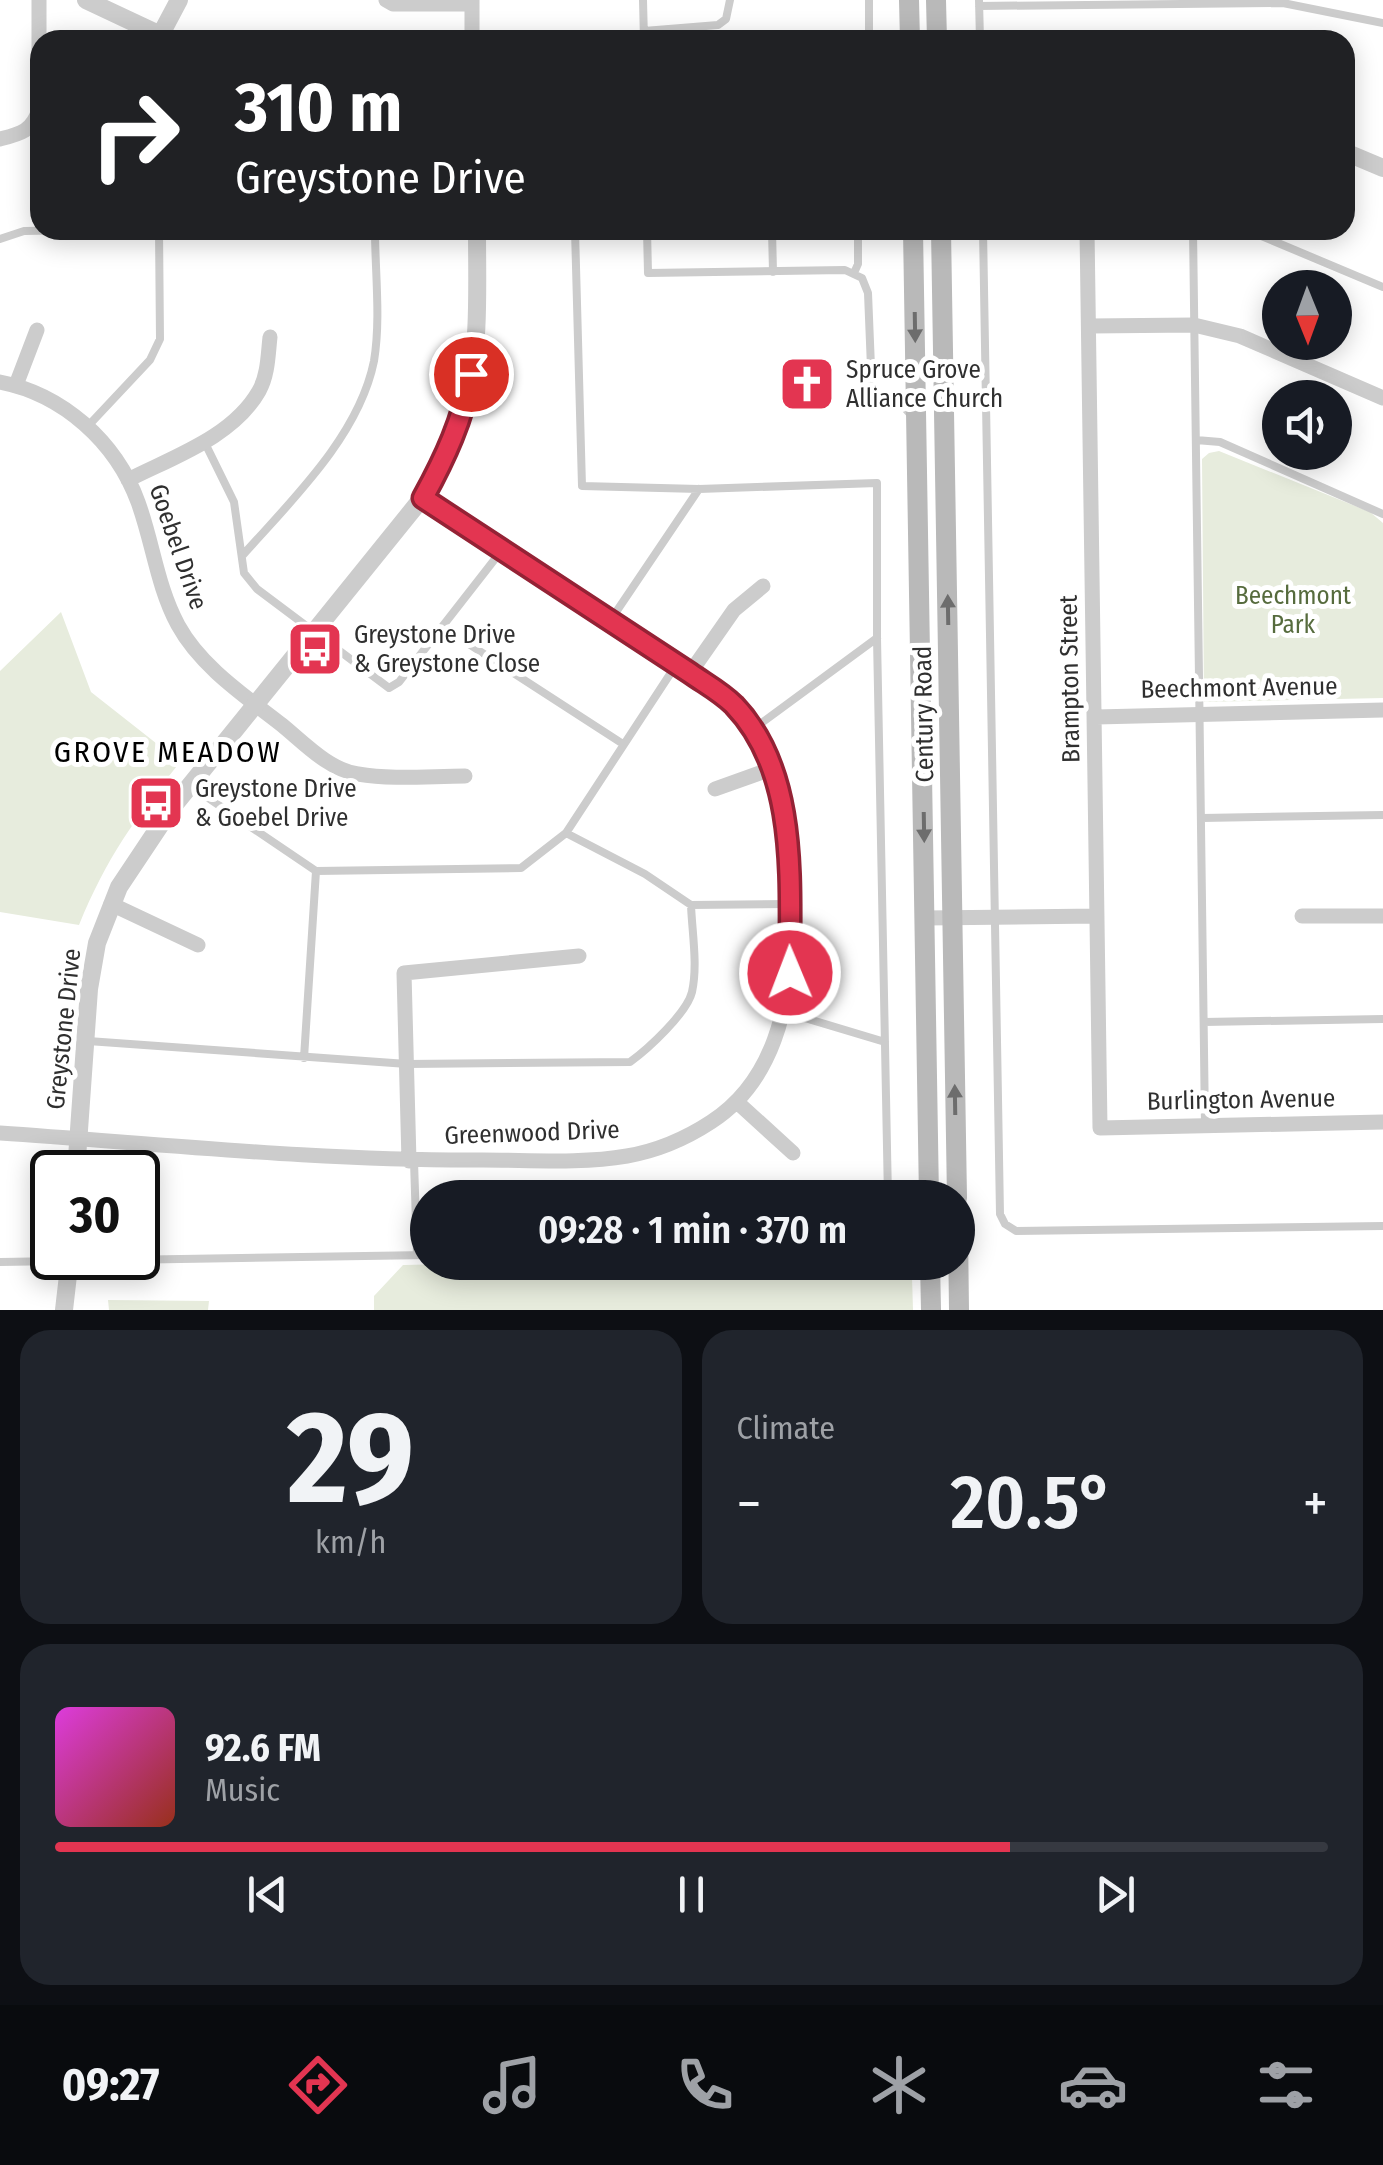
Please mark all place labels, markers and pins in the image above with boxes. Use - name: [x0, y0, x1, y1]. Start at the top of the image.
- pin: [429, 332, 514, 417]
- church icon: Spruce Grove Alliance Church: [777, 354, 837, 414]
- place label: Spruce Grove Alliance Church: [846, 355, 1003, 414]
- bus stop icon: Greystone Drive & Greystone Close: [285, 619, 345, 679]
- place label: Greystone Drive & Greystone Close: [354, 620, 540, 679]
- bus stop icon: Greystone Drive & Goebel Drive: [126, 773, 186, 833]
- place label: Greystone Drive & Goebel Drive: [195, 774, 357, 833]

